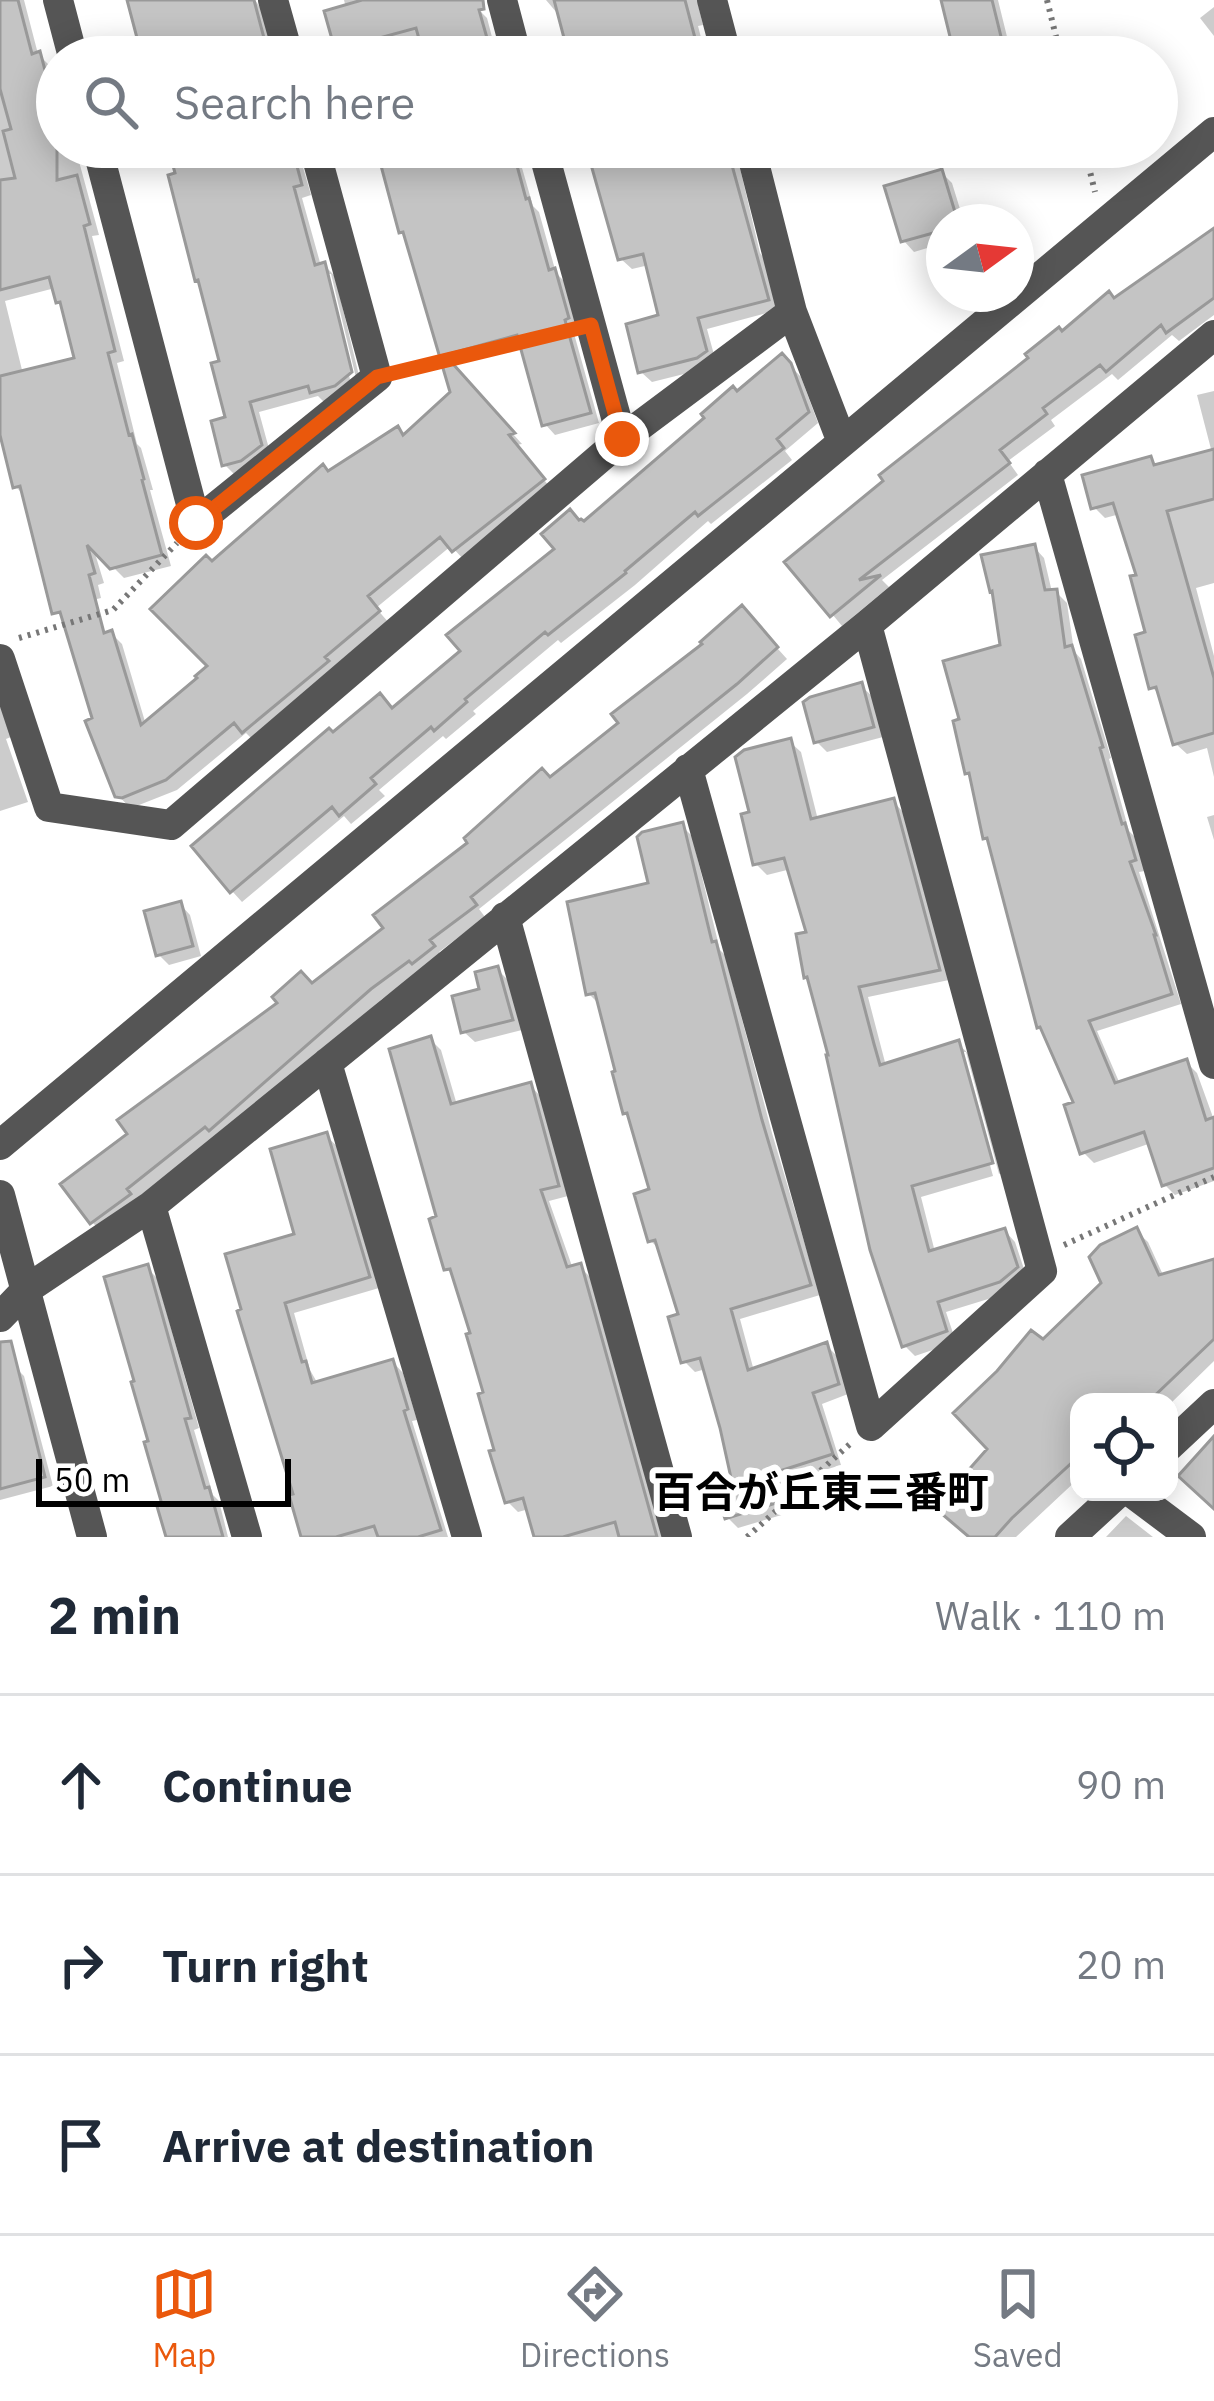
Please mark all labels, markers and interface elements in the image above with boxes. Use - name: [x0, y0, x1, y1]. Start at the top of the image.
- search box: [36, 36, 1178, 168]
- icon: search: [78, 69, 144, 135]
- text: Search here: [174, 73, 415, 131]
- north arrow: [926, 204, 1034, 312]
- route end: [595, 412, 649, 466]
- route start: [169, 496, 223, 550]
- map controls: [1070, 1393, 1178, 1501]
- button: locate: [1070, 1393, 1178, 1501]
- scale bar: [36, 1453, 291, 1506]
- text: 50 m: [54, 1458, 130, 1501]
- district label: 百合が丘東三番町: [653, 1464, 989, 1519]
- text: 2 min: [48, 1582, 181, 1648]
- text: Walk · 110 m: [935, 1590, 1166, 1641]
- icon: ahead: [48, 1752, 114, 1818]
- text: Continue: [162, 1756, 353, 1814]
- text: 90 m: [1076, 1759, 1166, 1810]
- icon: right: [48, 1932, 114, 1998]
- text: Turn right: [162, 1936, 369, 1994]
- text: 20 m: [1076, 1939, 1166, 1990]
- icon: arrive: [48, 2112, 114, 2178]
- text: Arrive at destination: [162, 2116, 595, 2174]
- tab: Map: [151, 2261, 217, 2376]
- tab: Directions: [520, 2261, 670, 2376]
- tab: Saved: [973, 2261, 1063, 2376]

